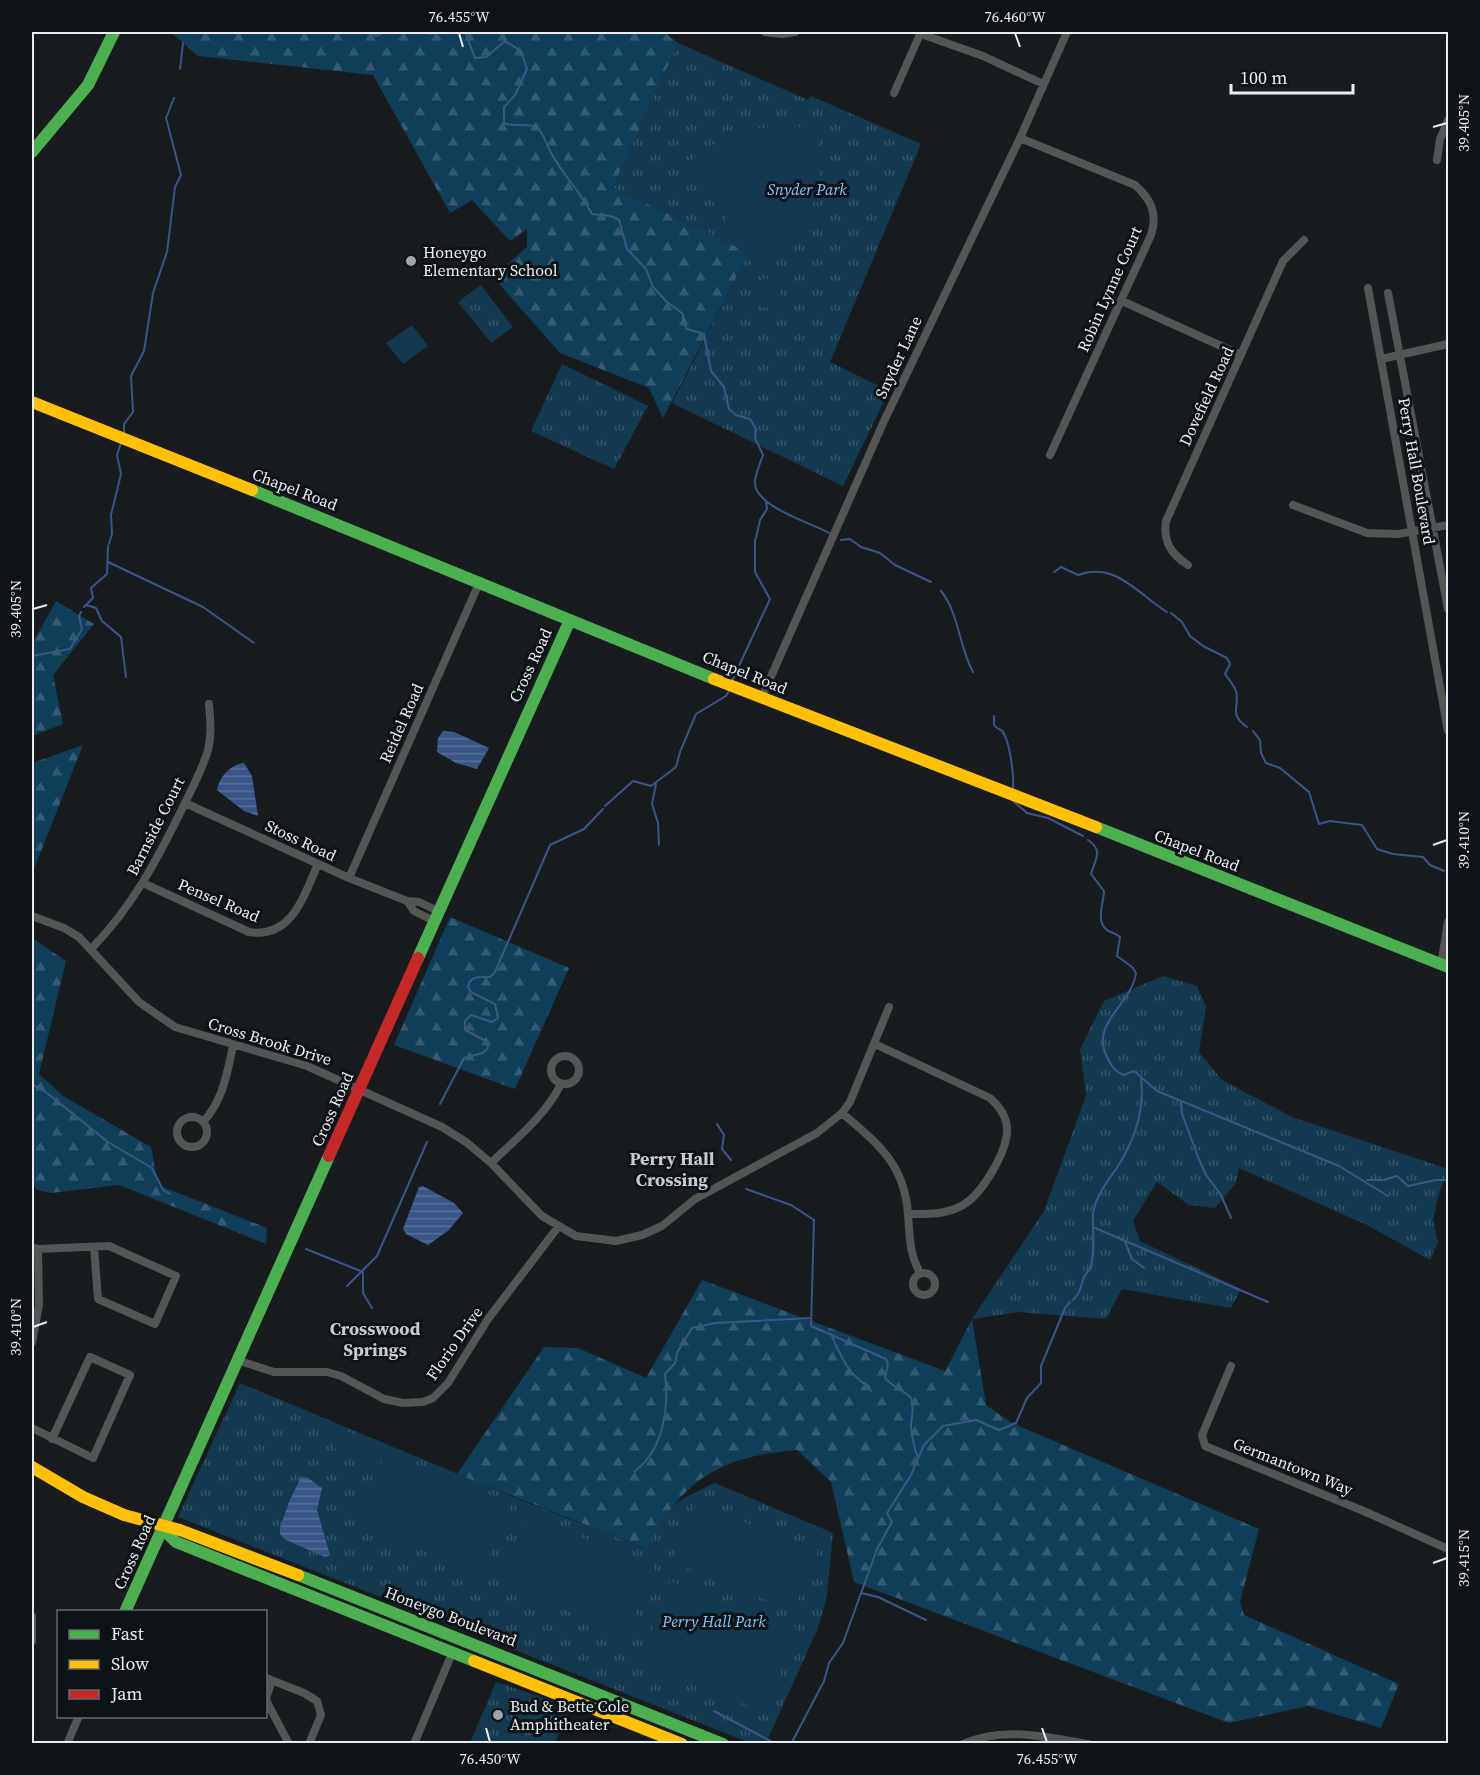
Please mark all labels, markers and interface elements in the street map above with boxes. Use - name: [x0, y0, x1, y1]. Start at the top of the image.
- text: 76.455°W: [428, 6, 490, 27]
- text: 76.460°W: [984, 6, 1046, 27]
- scale bar: [1231, 57, 1352, 95]
- text: 100 m: [1240, 65, 1287, 90]
- text: 39.405°N: [1453, 94, 1474, 152]
- park label: Snyder Park: [767, 178, 847, 200]
- street label: Robin Lynne Court: [1071, 222, 1147, 355]
- place label: Honeygo Elementary School: [423, 241, 558, 281]
- marker: Honeygo Elementary School: [404, 254, 418, 268]
- street label: Snyder Lane: [869, 312, 927, 402]
- street label: Dovefield Road: [1173, 343, 1239, 449]
- street label: Perry Hall Boulevard: [1393, 396, 1441, 546]
- street label: Chapel Road: [249, 463, 341, 515]
- text: 39.405°N: [5, 580, 26, 638]
- street label: Cross Road: [503, 624, 557, 706]
- street label: Chapel Road: [699, 645, 791, 699]
- street label: Reidel Road: [374, 680, 428, 766]
- street label: Barnside Court: [121, 772, 190, 879]
- text: 39.410°N: [1453, 811, 1474, 869]
- street label: Stoss Road: [262, 814, 340, 866]
- street label: Chapel Road: [1151, 824, 1243, 876]
- street label: Pensel Road: [175, 873, 263, 927]
- street label: Cross Brook Drive: [205, 1012, 335, 1070]
- street label: Cross Road: [306, 1068, 358, 1150]
- district label: Perry Hall Crossing: [629, 1146, 715, 1192]
- text: 39.410°N: [5, 1298, 26, 1356]
- street label: Florio Drive: [420, 1302, 488, 1384]
- district label: Crosswood Springs: [330, 1316, 421, 1362]
- street label: Germantown Way: [1230, 1432, 1357, 1500]
- street label: Cross Road: [108, 1511, 160, 1593]
- text: 39.415°N: [1453, 1529, 1474, 1587]
- street label: Honeygo Boulevard: [382, 1581, 520, 1651]
- legend: [57, 1610, 267, 1718]
- park label: Perry Hall Park: [661, 1610, 766, 1632]
- text: Fast: [111, 1621, 144, 1646]
- text: Slow: [111, 1651, 149, 1676]
- text: Jam: [110, 1681, 143, 1706]
- place label: Bud & Bette Cole Amphitheater: [510, 1695, 629, 1735]
- marker: Bud & Bette Cole Amphitheater: [491, 1708, 505, 1722]
- text: 76.450°W: [459, 1748, 521, 1769]
- text: 76.455°W: [1016, 1748, 1078, 1769]

